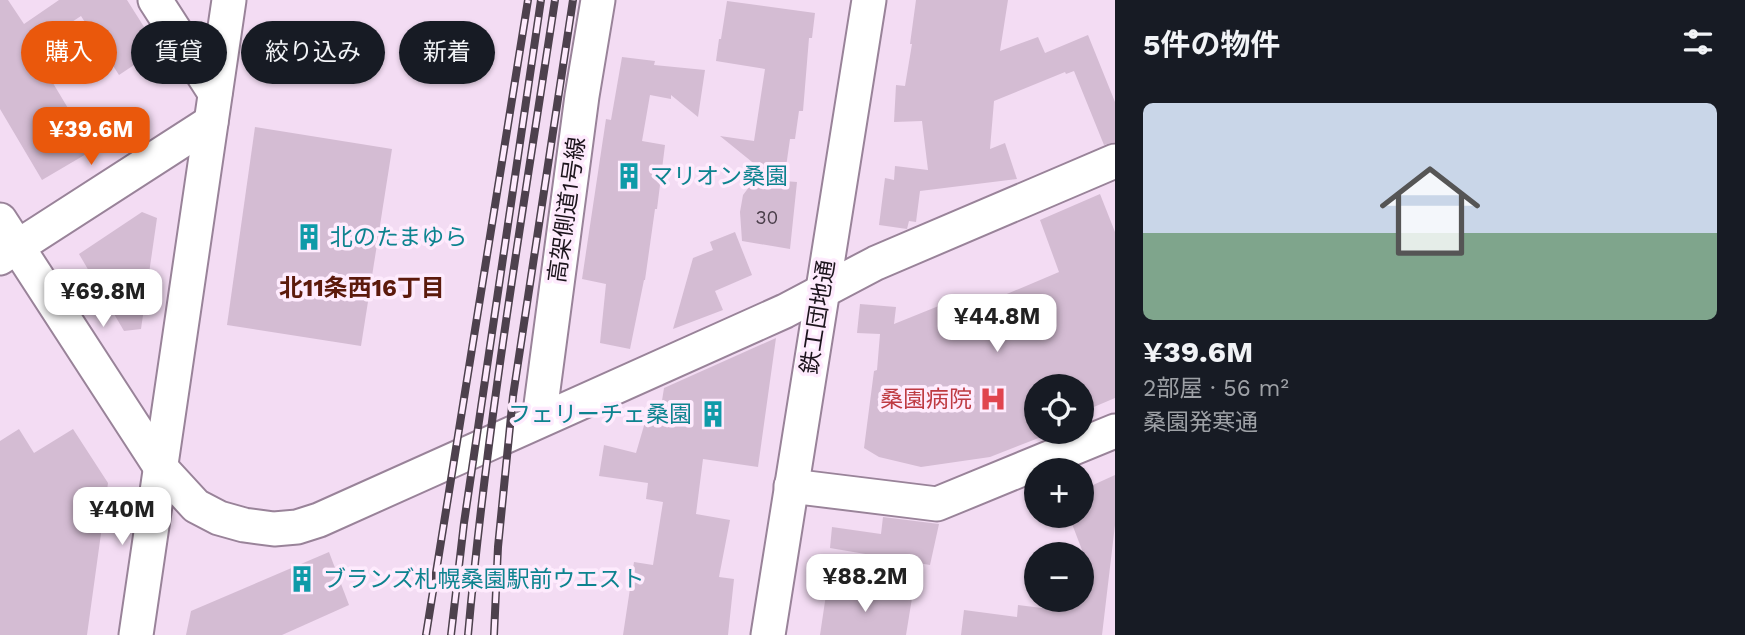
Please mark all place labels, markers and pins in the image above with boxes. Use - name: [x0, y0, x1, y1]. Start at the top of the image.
- pin: ¥39.6M: [34, 108, 148, 167]
- building icon: マリオン桑園: [614, 161, 644, 191]
- place label: マリオン桑園: [650, 163, 788, 190]
- building icon: 北のたまゆら: [294, 222, 324, 252]
- place label: 北のたまゆら: [330, 224, 467, 251]
- pin: ¥69.8M: [46, 270, 160, 329]
- pin: ¥44.8M: [940, 294, 1054, 354]
- hospital icon: 桑園病院: [978, 384, 1008, 414]
- place label: 桑園病院: [880, 386, 972, 413]
- building icon: フェリーチェ桑園: [698, 399, 728, 429]
- place label: フェリーチェ桑園: [508, 401, 692, 428]
- pin: ¥40M: [81, 488, 163, 547]
- pin: ¥88.2M: [808, 554, 922, 614]
- building icon: ブランズ札幌桑園駅前ウエスト: [287, 564, 317, 594]
- place label: ブランズ札幌桑園駅前ウエスト: [323, 566, 645, 593]

